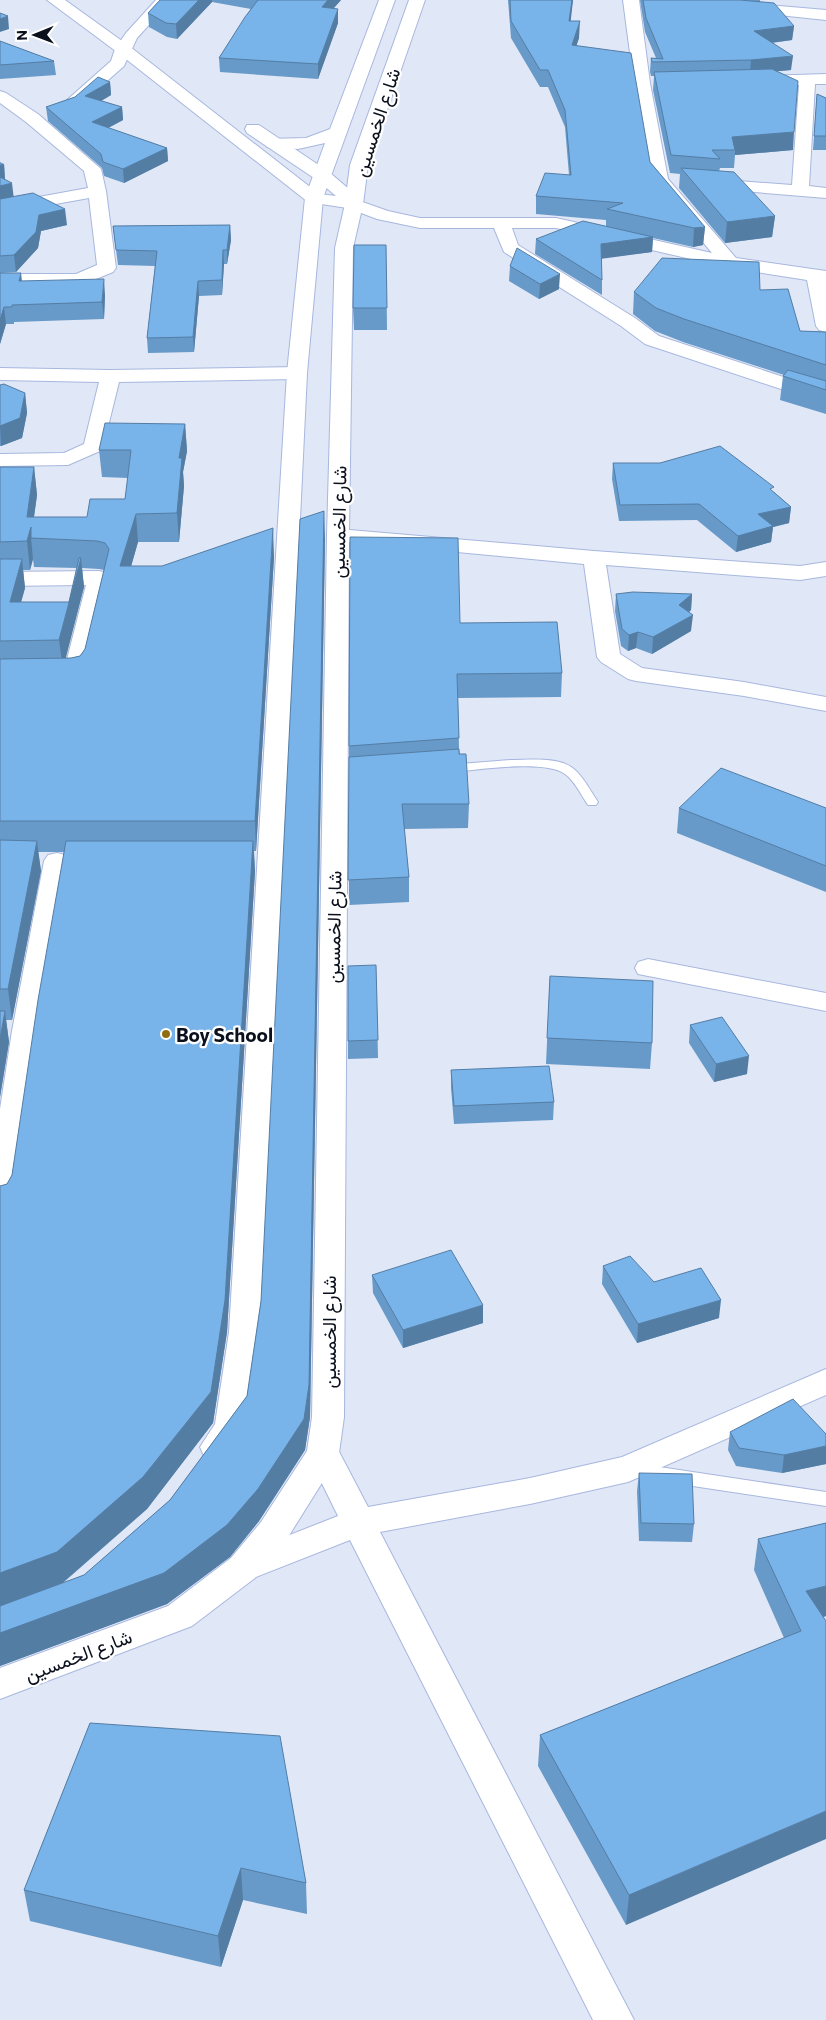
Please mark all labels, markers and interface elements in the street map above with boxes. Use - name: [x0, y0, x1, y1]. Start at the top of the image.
- north arrow: [10, 10, 60, 60]
- text: N: [13, 30, 30, 41]
- street label: شارع الخمسين: [348, 65, 406, 180]
- street label: شارع الخمسين: [326, 465, 352, 579]
- street label: شارع الخمسين: [321, 870, 347, 984]
- place label: Boy School: [176, 1023, 273, 1046]
- marker: Boy School: [160, 1028, 172, 1040]
- street label: شارع الخمسين: [317, 1276, 342, 1388]
- street label: شارع الخمسين: [21, 1624, 136, 1688]

